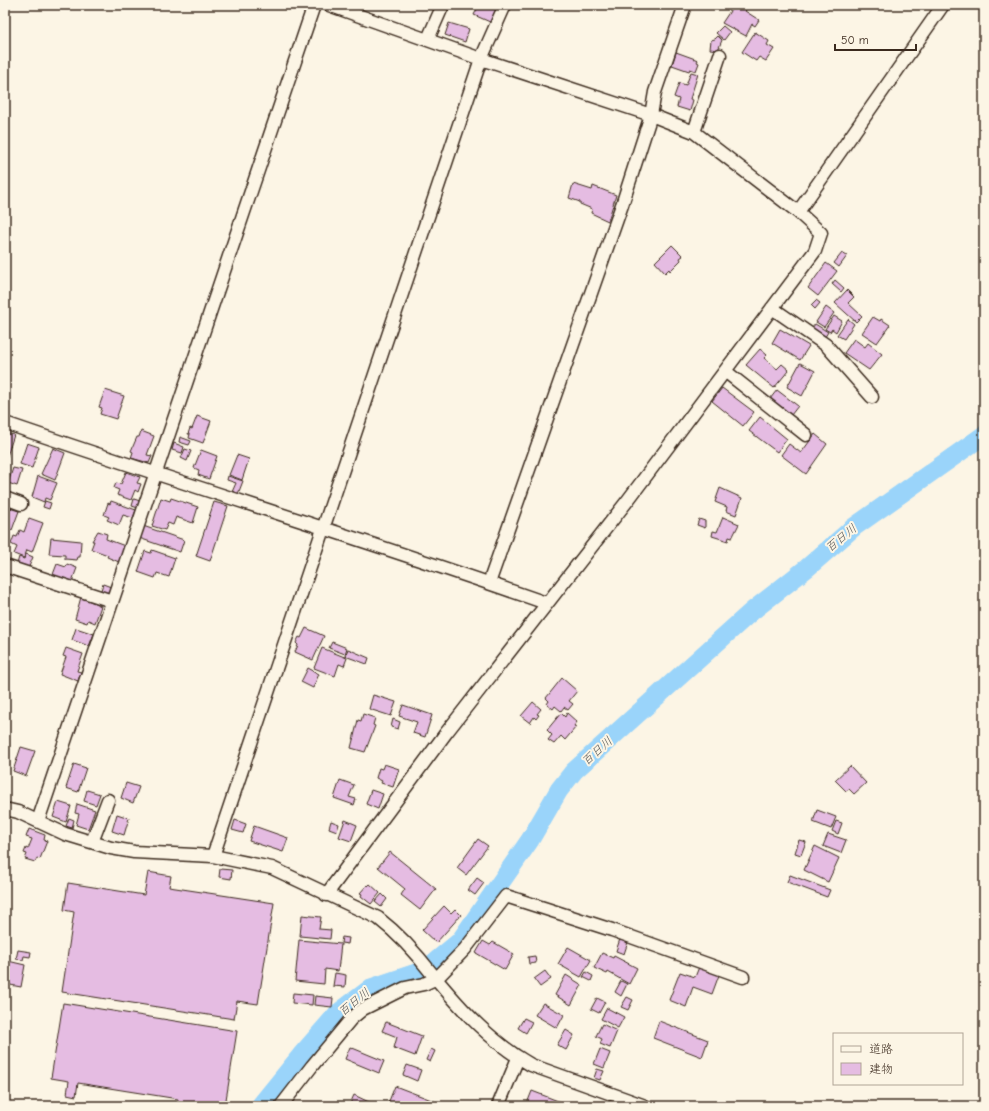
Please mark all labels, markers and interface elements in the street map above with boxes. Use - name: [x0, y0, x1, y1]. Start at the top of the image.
- scale bar: [835, 26, 916, 52]
- text: 50 m: [841, 33, 869, 47]
- water label: 百日川: [823, 521, 859, 555]
- water label: 百日川: [579, 734, 615, 768]
- water label: 百日川: [336, 985, 372, 1019]
- legend: [833, 1033, 963, 1085]
- text: 道路: [869, 1042, 893, 1056]
- text: 建物: [869, 1062, 893, 1076]

